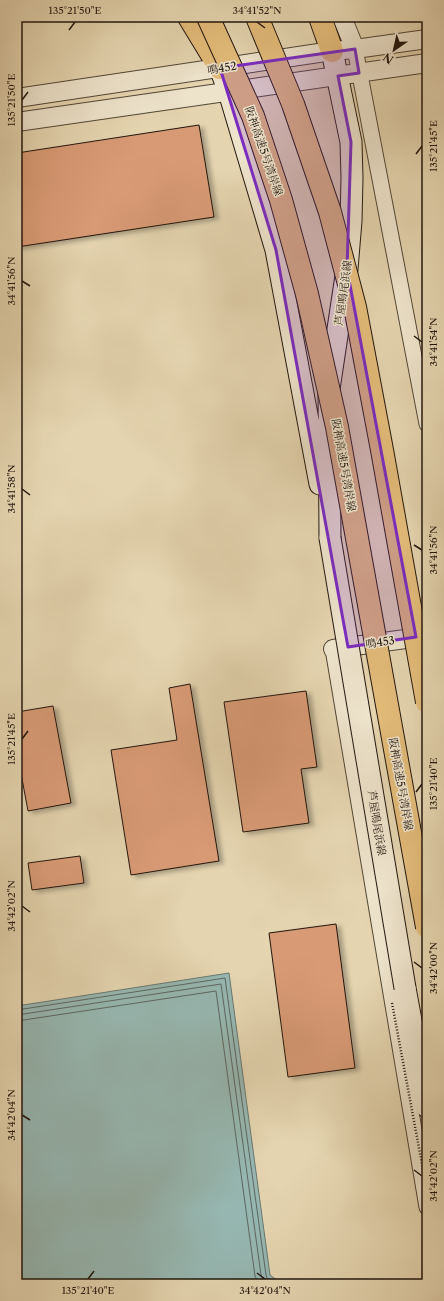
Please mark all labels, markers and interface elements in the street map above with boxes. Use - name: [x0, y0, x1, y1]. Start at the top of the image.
- text: 135°21'50"E: [49, 4, 102, 17]
- text: 34°41'52"N: [233, 4, 282, 17]
- north arrow: [374, 30, 414, 70]
- text: N: [380, 50, 396, 67]
- street label: 鳴452: [206, 59, 238, 77]
- text: 135°21'50"E: [5, 73, 18, 126]
- street label: 阪神高速5号湾岸線: [242, 104, 286, 198]
- text: 135°21'45"E: [427, 120, 440, 172]
- text: 34°41'56"N: [5, 257, 18, 305]
- street label: 芦屋鳴尾浜線: [331, 259, 355, 327]
- text: 34°41'54"N: [427, 318, 440, 366]
- street label: 阪神高速5号湾岸線: [329, 418, 359, 512]
- text: 34°41'58"N: [5, 464, 18, 514]
- text: 34°41'56"N: [427, 526, 440, 574]
- street label: 鳴453: [364, 633, 396, 651]
- text: 135°21'45"E: [5, 713, 18, 765]
- street label: 阪神高速5号湾岸線: [386, 737, 416, 831]
- text: 135°21'40"E: [427, 758, 440, 810]
- street label: 芦屋鳴尾浜線: [365, 789, 389, 857]
- text: 34°42'02"N: [5, 880, 18, 932]
- text: 34°42'00"N: [427, 942, 440, 994]
- text: 34°42'04"N: [5, 1089, 18, 1141]
- text: 34°42'02"N: [427, 1150, 440, 1202]
- text: 135°21'40"E: [62, 1284, 114, 1297]
- text: 34°42'04"N: [239, 1284, 291, 1297]

